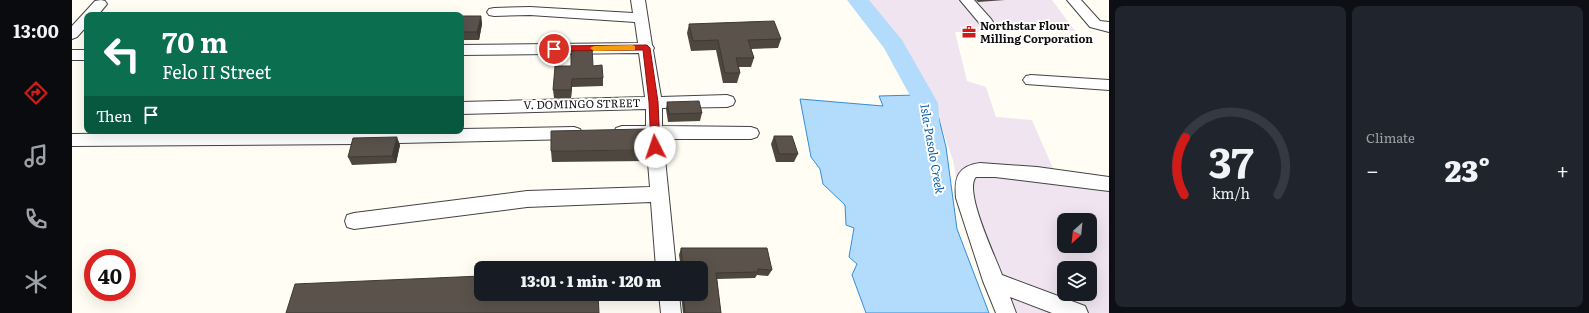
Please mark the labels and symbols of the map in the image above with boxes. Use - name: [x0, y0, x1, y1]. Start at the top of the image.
- place label: Northstar Flour Milling Corporation: [980, 17, 1093, 46]
- office icon: Northstar Flour Milling Corporation: [961, 24, 977, 40]
- pin: [537, 32, 571, 66]
- street label: V. DOMINGO STREET: [523, 94, 641, 112]
- water label: Isla-Pasolo Creek: [916, 102, 950, 196]
- position arrow: [634, 126, 676, 168]
- north arrow: [1057, 213, 1097, 253]
- speed limit sign: 40: [84, 249, 136, 301]

